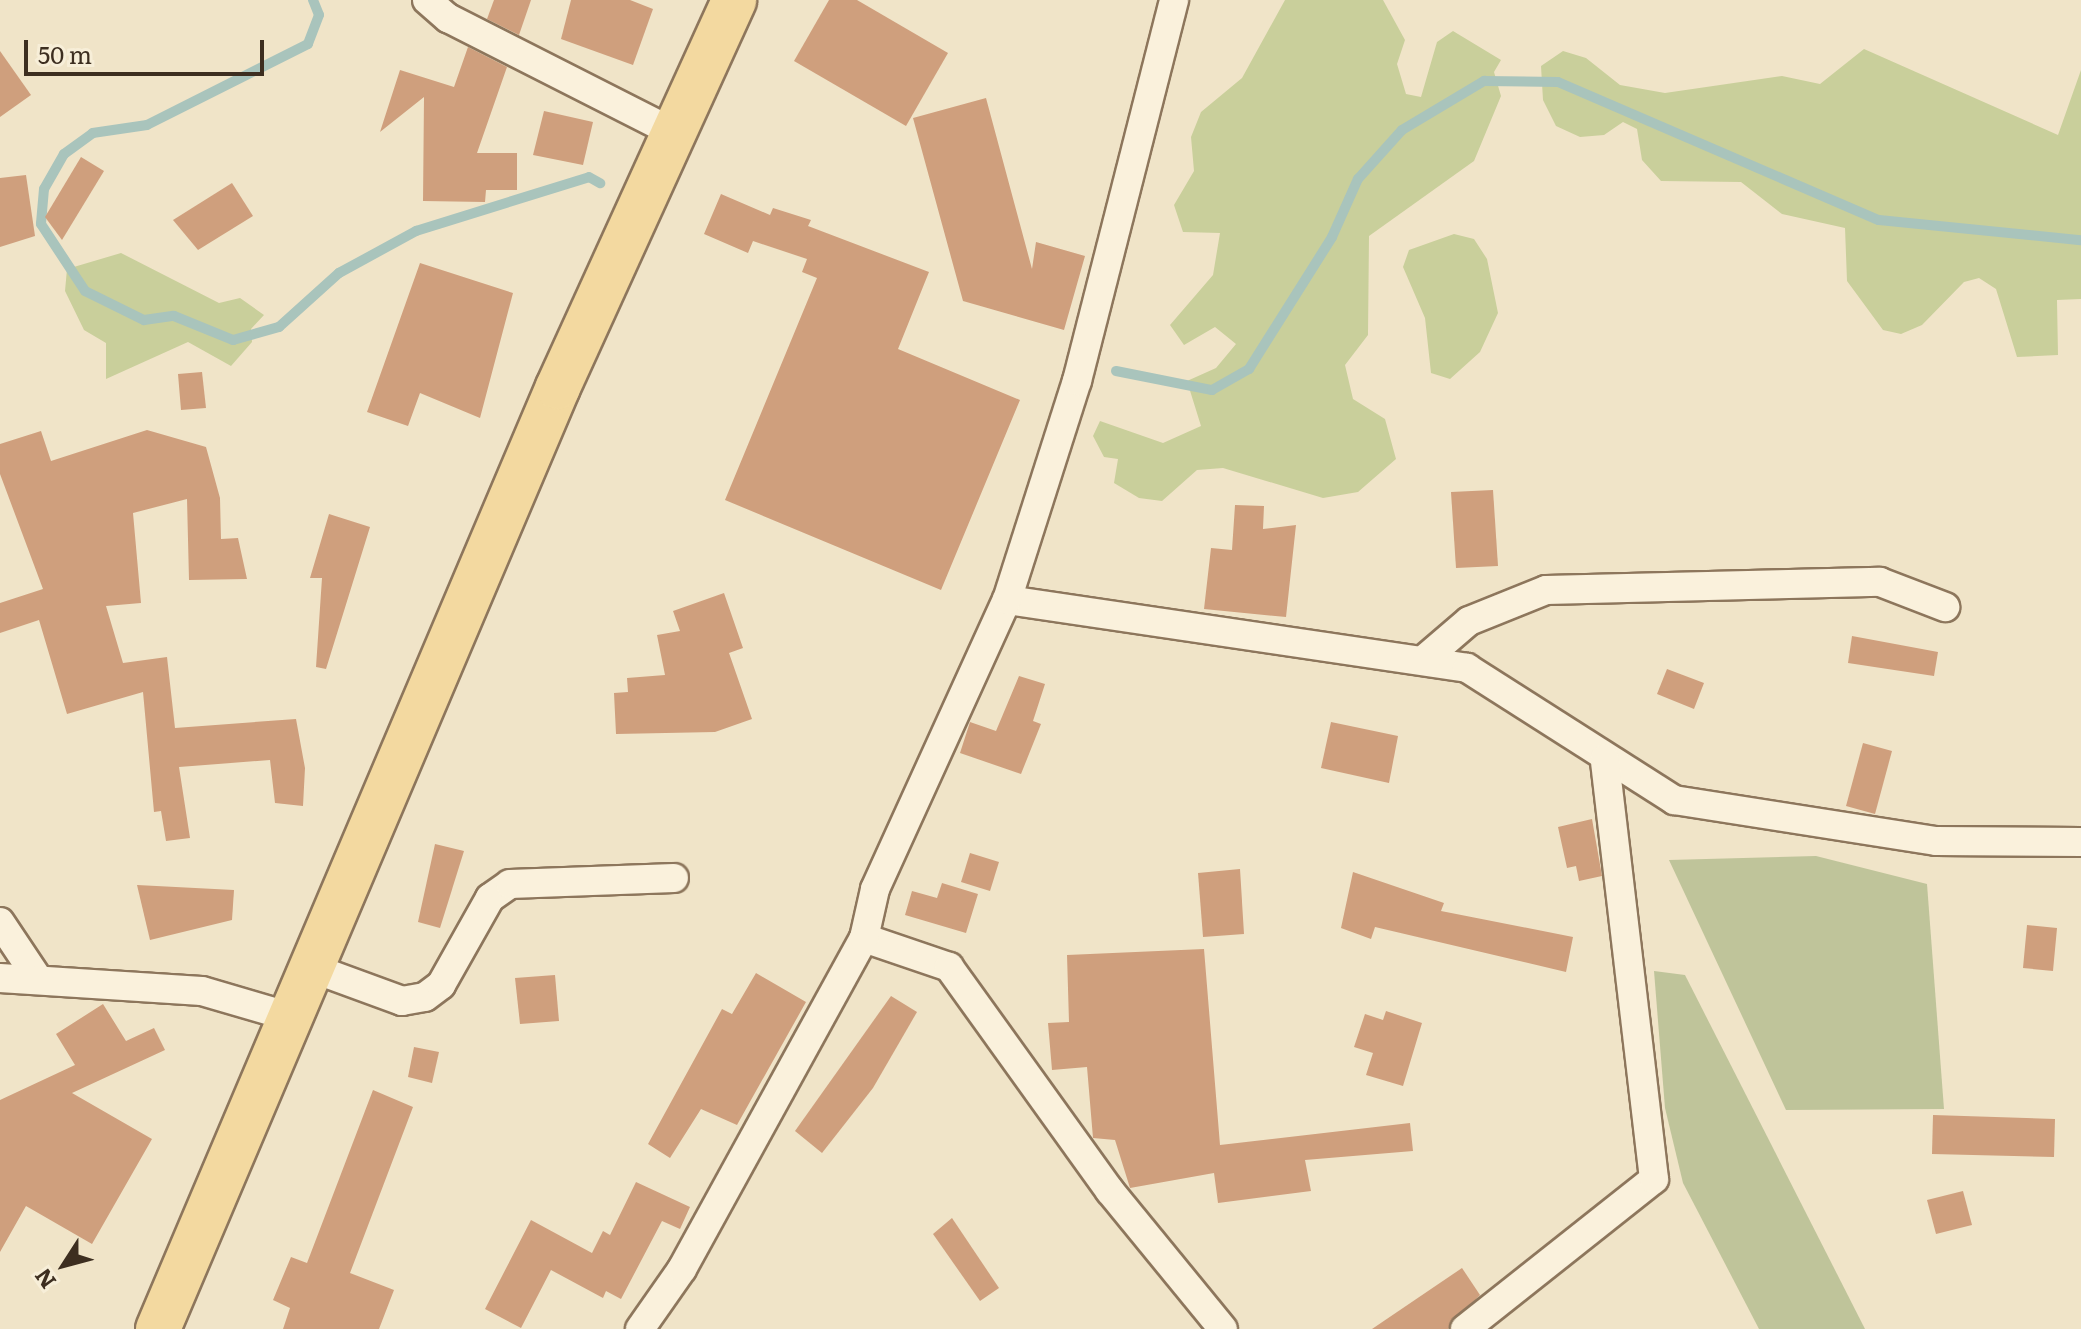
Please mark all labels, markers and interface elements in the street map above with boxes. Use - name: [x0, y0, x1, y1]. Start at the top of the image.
- scale bar: [28, 24, 268, 74]
- text: 50 m: [38, 36, 92, 71]
- north arrow: [24, 1225, 104, 1305]
- text: N: [25, 1262, 63, 1297]

